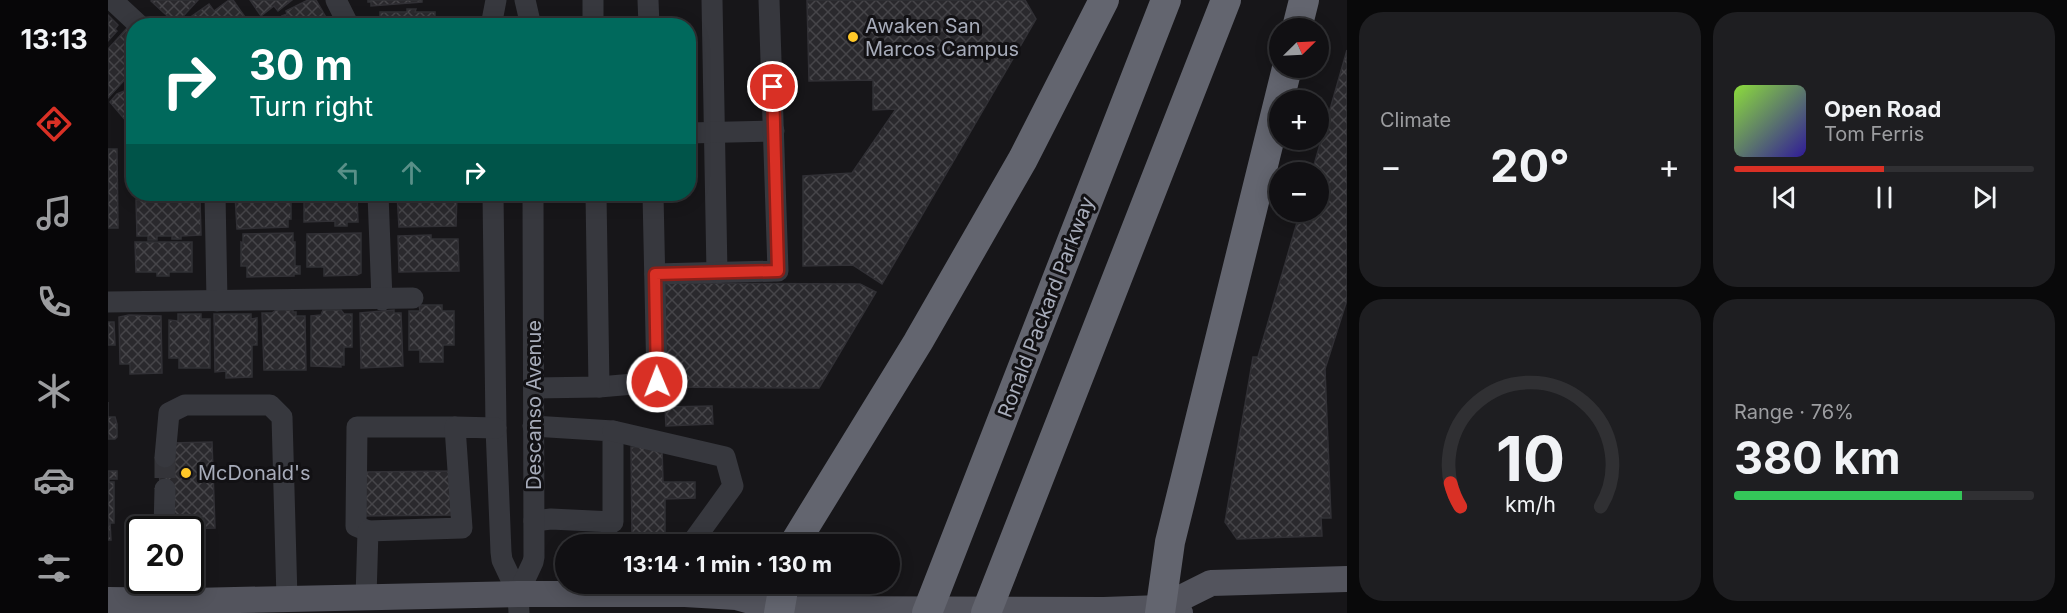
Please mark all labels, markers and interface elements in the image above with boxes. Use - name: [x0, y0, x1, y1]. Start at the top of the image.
- place label: Awaken San Marcos Campus: [865, 14, 1019, 61]
- north arrow: [1269, 18, 1329, 78]
- map controls: [1269, 18, 1329, 222]
- text: 13:13: [20, 23, 88, 56]
- marker: Awaken San Marcos Campus: [846, 30, 860, 44]
- text: 30 m: [249, 39, 353, 90]
- icon: right: [150, 42, 228, 120]
- pin: [747, 61, 798, 112]
- icon: arrive: [756, 70, 789, 103]
- text: Turn right: [249, 90, 373, 123]
- button: +: [1269, 90, 1329, 150]
- text: Open Road: [1824, 96, 1941, 122]
- icon: directions: [33, 103, 75, 145]
- text: Climate: [1380, 108, 1451, 132]
- text: Tom Ferris: [1824, 122, 1924, 146]
- text: 20°: [1490, 138, 1570, 193]
- text: −: [1380, 146, 1402, 186]
- text: +: [1658, 146, 1680, 186]
- icon: left: [332, 156, 365, 189]
- icon: ahead: [395, 156, 428, 189]
- icon: right: [458, 156, 491, 189]
- button: −: [1269, 162, 1329, 222]
- icon: previous: [1768, 181, 1801, 214]
- icon: pause: [1868, 181, 1901, 214]
- icon: next: [1968, 181, 2001, 214]
- icon: music: [33, 192, 75, 234]
- street label: Ronald Packard Parkway: [993, 193, 1099, 421]
- icon: phone: [33, 281, 75, 323]
- street label: Descanso Avenue: [522, 320, 546, 490]
- position arrow: [625, 350, 689, 414]
- icon: climate: [33, 370, 75, 412]
- text: Range · 76%: [1734, 400, 1854, 424]
- text: 10: [1496, 421, 1564, 496]
- text: 380 km: [1734, 430, 1901, 485]
- icon: car: [33, 459, 75, 501]
- place label: McDonald's: [198, 461, 311, 485]
- marker: McDonald's: [179, 466, 193, 480]
- text: km/h: [1505, 491, 1555, 517]
- speed limit sign: 20: [126, 516, 204, 594]
- icon: filters: [33, 547, 75, 589]
- text: 13:14 · 1 min · 130 m: [623, 551, 832, 577]

